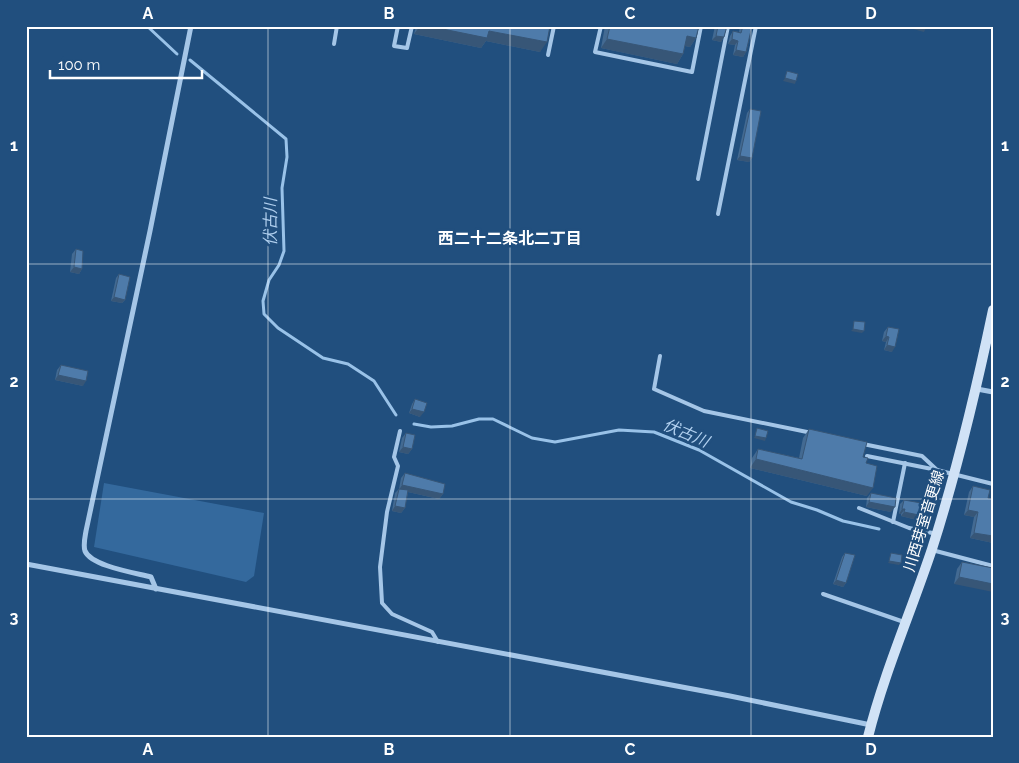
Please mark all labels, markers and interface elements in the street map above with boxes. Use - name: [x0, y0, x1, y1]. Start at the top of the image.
- text: A: [143, 4, 154, 23]
- text: B: [384, 4, 395, 23]
- text: C: [625, 4, 636, 23]
- text: D: [865, 4, 877, 23]
- scale bar: [50, 48, 202, 80]
- text: 100 m: [58, 56, 100, 74]
- text: 1: [10, 136, 18, 155]
- text: 1: [1001, 136, 1009, 155]
- water label: 伏古川: [261, 196, 280, 246]
- district label: 西二十二条北二丁目: [438, 229, 582, 248]
- text: 2: [9, 372, 19, 391]
- text: 2: [1000, 372, 1010, 391]
- water label: 伏古川: [660, 415, 714, 452]
- street label: 川西芽室音更線: [900, 468, 948, 574]
- text: 3: [10, 608, 19, 627]
- text: 3: [1001, 608, 1010, 627]
- text: A: [143, 740, 154, 759]
- text: B: [384, 740, 395, 759]
- text: C: [625, 740, 636, 759]
- text: D: [865, 740, 877, 759]

